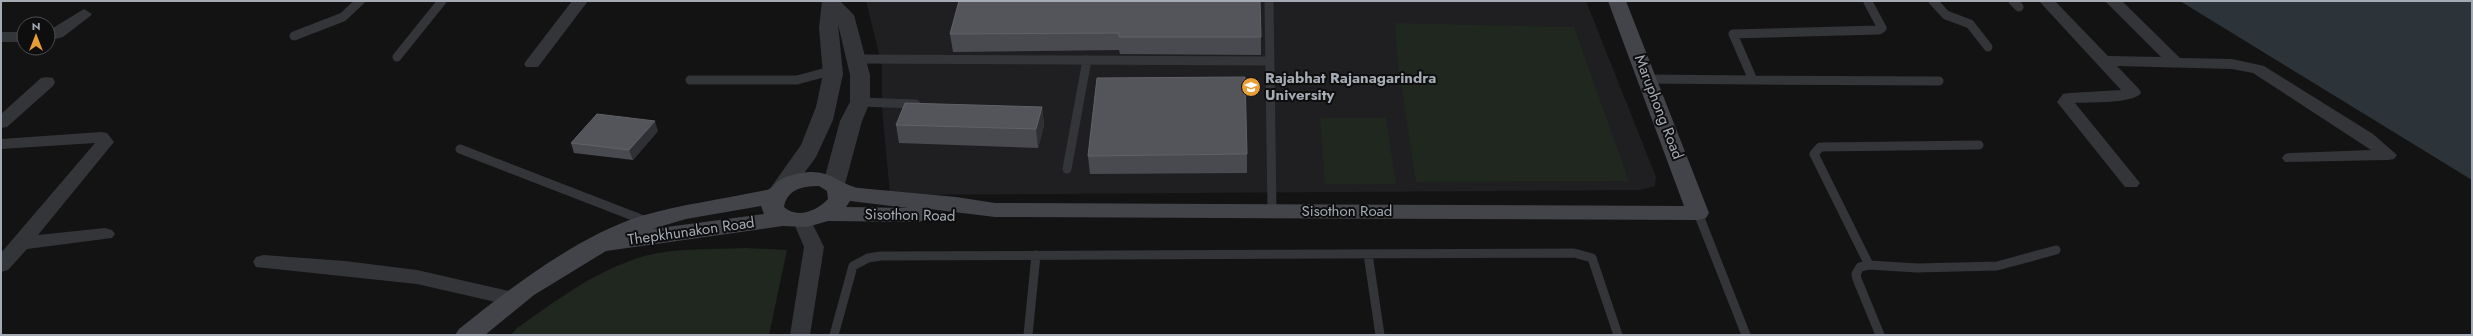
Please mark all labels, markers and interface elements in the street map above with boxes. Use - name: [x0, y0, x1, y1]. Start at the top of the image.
- north arrow: [16, 16, 56, 56]
- text: N: [32, 18, 40, 34]
- street label: Maruphong Road: [1629, 52, 1689, 162]
- place label: Rajabhat Rajanagarindra University: [1265, 67, 1436, 106]
- school or university icon: Rajabhat Rajanagarindra University: [1240, 76, 1262, 98]
- street label: Sisothon Road: [1302, 200, 1392, 222]
- street label: Sisothon Road: [864, 203, 956, 227]
- street label: Thepkhunakon Road: [626, 211, 756, 251]

